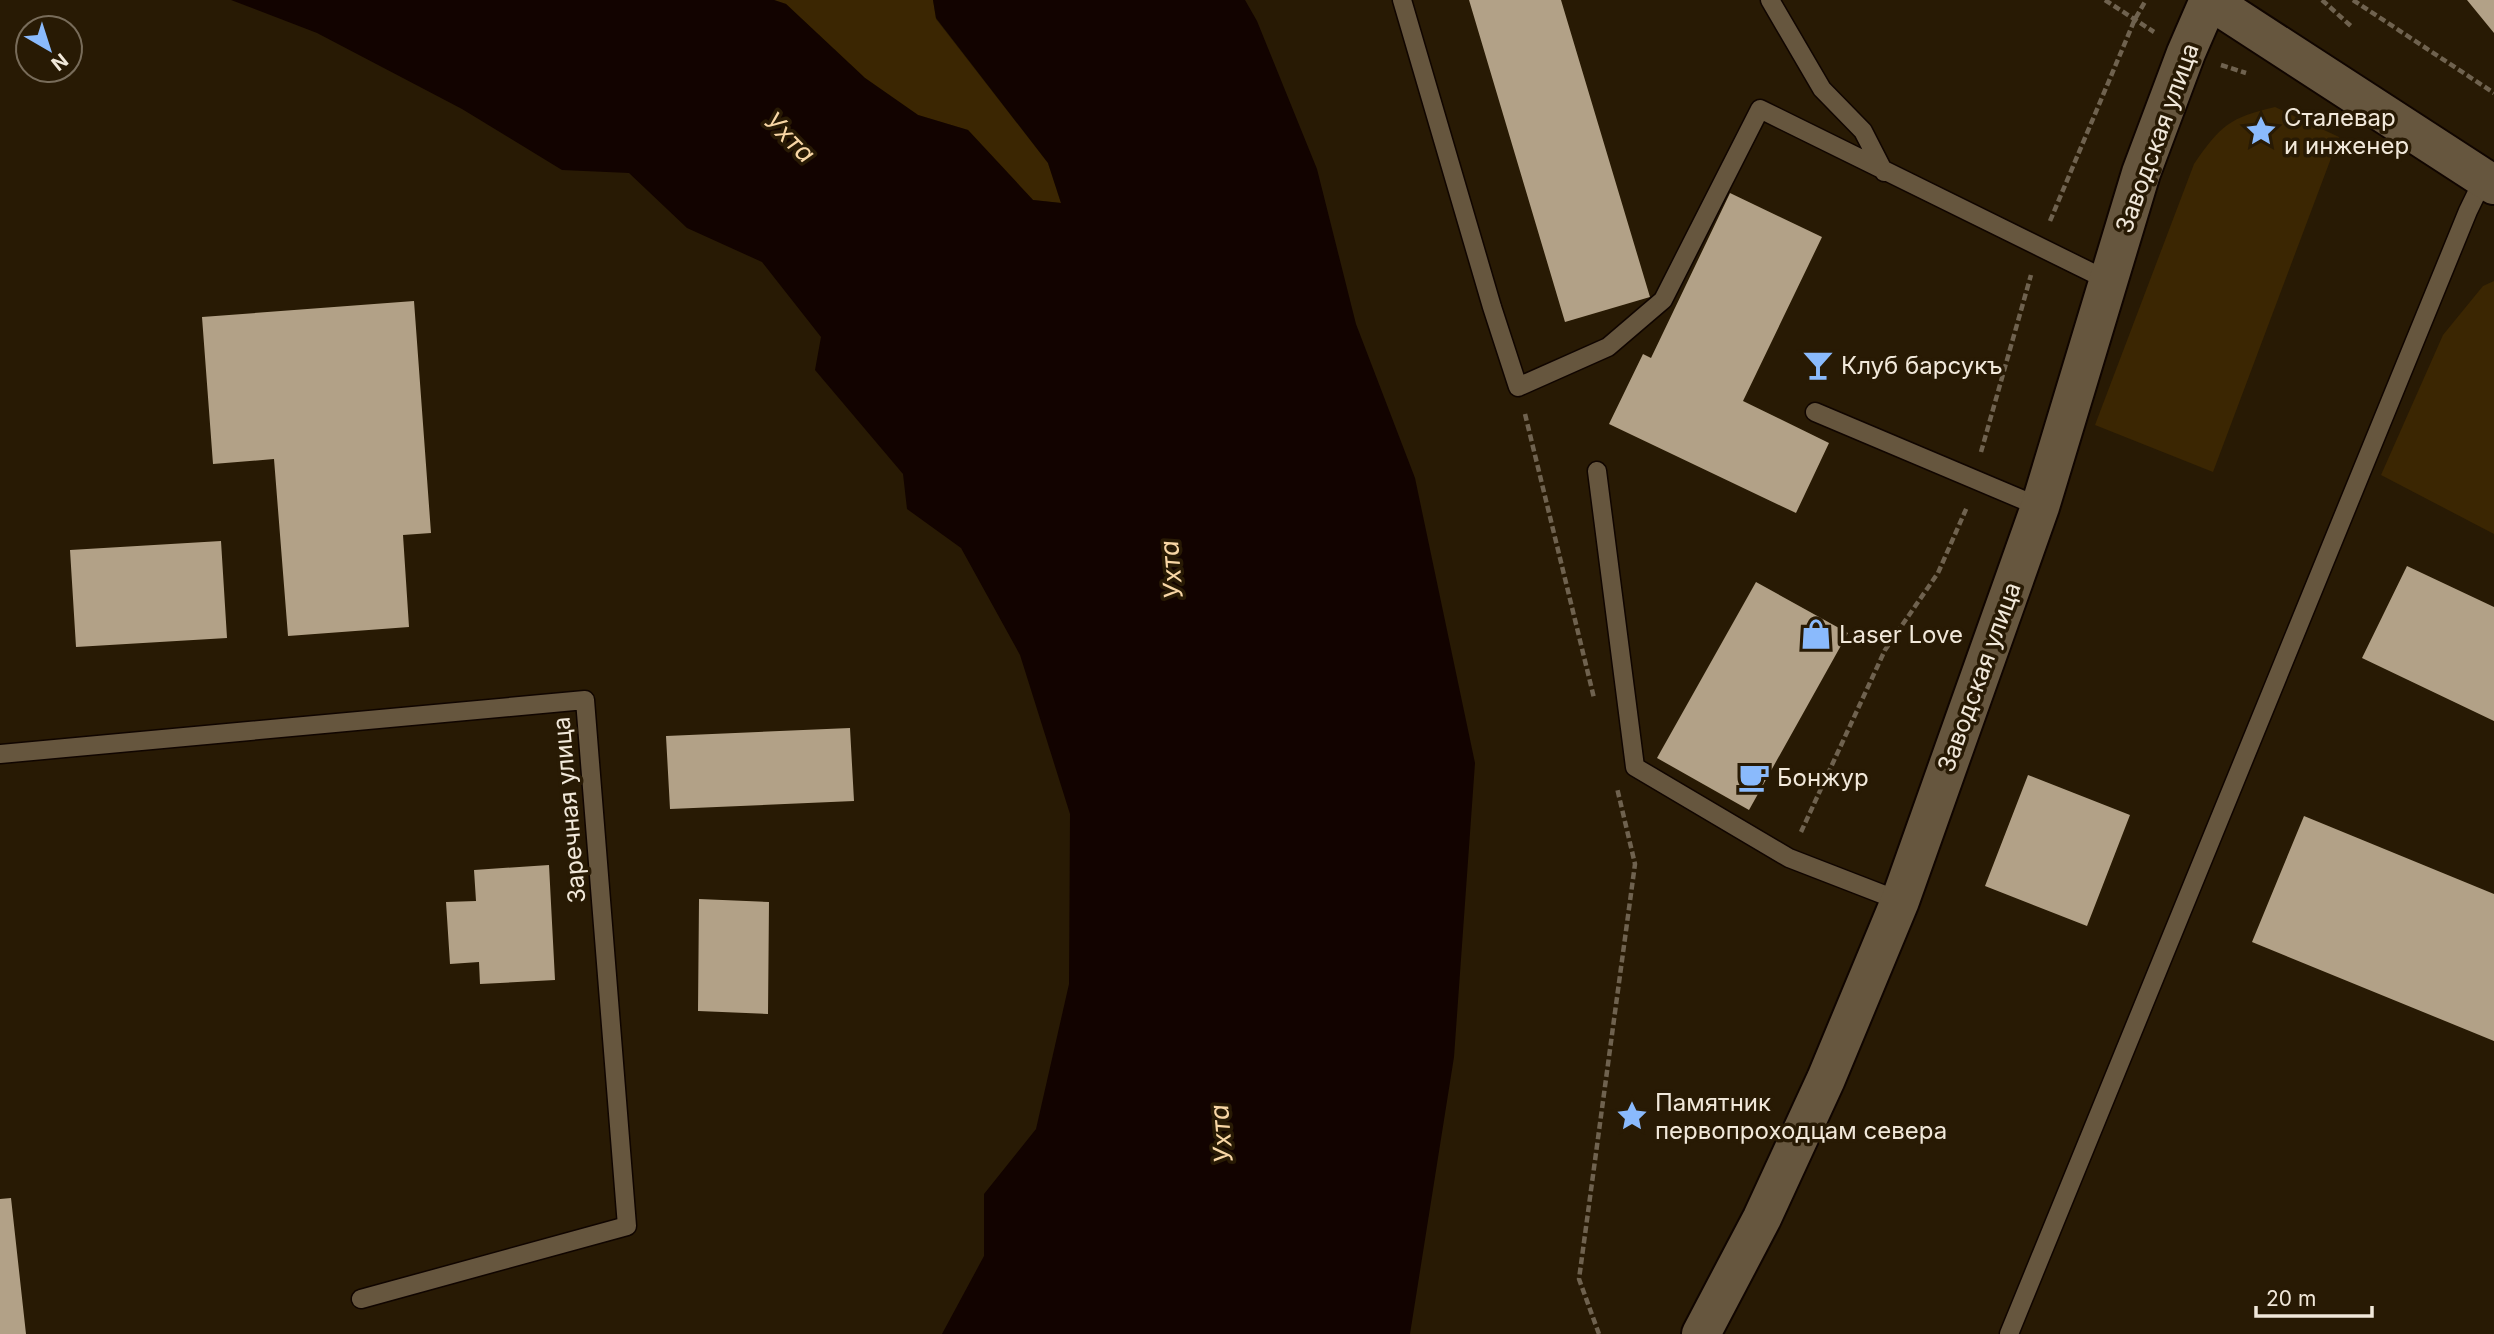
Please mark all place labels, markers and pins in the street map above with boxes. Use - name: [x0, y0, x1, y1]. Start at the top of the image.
- place label: Сталевар и инженер: [2284, 103, 2409, 160]
- place icon: Сталевар и инженер: [2244, 114, 2278, 148]
- bar icon: Клуб барсукъ: [1801, 348, 1835, 382]
- place label: Клуб барсукъ: [1841, 351, 2003, 380]
- shop icon: Laser Love: [1799, 617, 1833, 651]
- place label: Laser Love: [1839, 620, 1963, 649]
- cafe icon: Бонжур: [1737, 760, 1771, 794]
- place label: Бонжур: [1777, 763, 1869, 792]
- place label: Памятник первопроходцам севера: [1655, 1088, 1947, 1145]
- place icon: Памятник первопроходцам севера: [1615, 1099, 1649, 1133]

